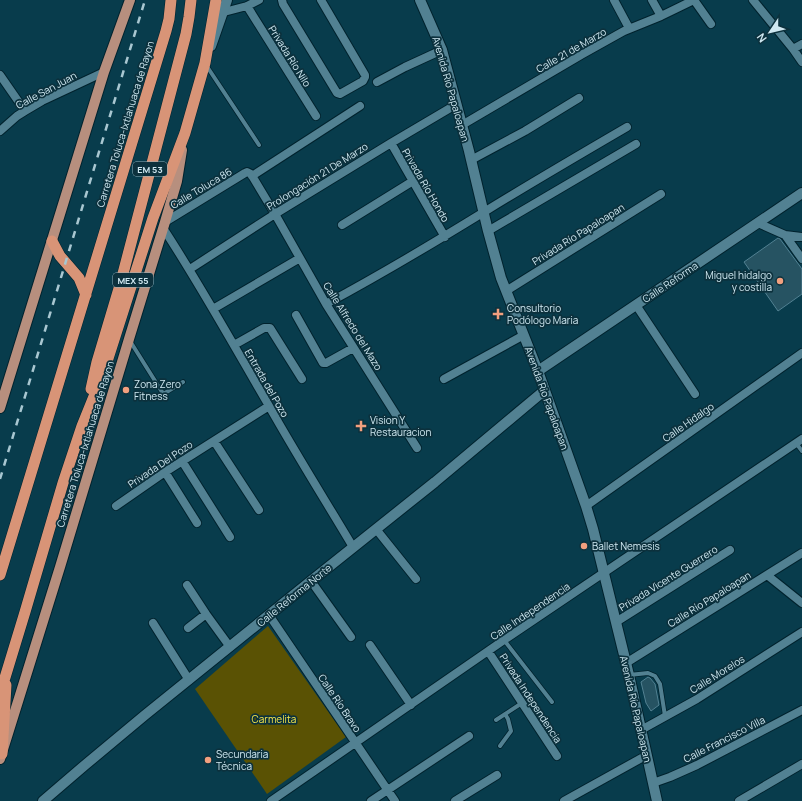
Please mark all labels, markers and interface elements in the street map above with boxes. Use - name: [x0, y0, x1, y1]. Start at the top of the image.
- north arrow: [750, 12, 790, 52]
- street label: Privada Río Nilo: [266, 23, 314, 89]
- street label: Calle 21 de Marzo: [533, 24, 609, 76]
- text: N: [753, 30, 770, 46]
- street label: Avenida Río Papaloapan: [429, 35, 473, 143]
- street label: Carretera Toluca-Ixtlahuaca de Rayon: [93, 39, 157, 209]
- street label: Calle San Juan: [13, 68, 79, 112]
- street label: Prolongación 21 De Marzo: [264, 139, 370, 213]
- street label: Privada Río Hondo: [399, 146, 453, 224]
- road number: EM 53: [133, 162, 167, 176]
- street label: Calle Toluca 86: [168, 164, 234, 212]
- street label: Privada Río Papaloapan: [529, 200, 627, 268]
- street label: Calle Reforma: [639, 258, 701, 306]
- place label: Miguel hidalgo y costilla: [705, 268, 772, 294]
- road number: MEX 55: [113, 273, 153, 287]
- marker: Miguel hidalgo y costilla: [775, 276, 785, 286]
- street label: Calle Alfredo del Mazo: [320, 279, 386, 373]
- place label: Consultorio Podólogo Maria: [507, 301, 578, 327]
- marker: Consultorio Podólogo Maria: [492, 308, 504, 320]
- street label: Avenida Río Papaloapan: [522, 344, 572, 452]
- street label: Entrada del Pozo: [242, 346, 292, 420]
- street label: Carretera Toluca-Ixtlahuaca de Rayon: [53, 359, 117, 529]
- place label: Zona Zero Fitness: [134, 377, 181, 403]
- marker: Zona Zero Fitness: [121, 385, 131, 395]
- street label: Calle Hidalgo: [659, 399, 717, 445]
- place label: Vision Y Restauracion: [370, 413, 431, 439]
- marker: Vision Y Restauracion: [355, 420, 367, 432]
- street label: Privada Del Pozo: [125, 437, 195, 491]
- place label: Ballet Nemesis: [592, 539, 660, 553]
- marker: Ballet Nemesis: [579, 541, 589, 551]
- street label: Privada Vicente Guerrero: [616, 542, 720, 614]
- street label: Calle Reforma Norte: [254, 560, 334, 629]
- street label: Calle Río Papaloapan: [665, 568, 753, 630]
- street label: Calle Independencia: [487, 579, 573, 643]
- street label: Privada Independencia: [497, 651, 565, 745]
- street label: Calle Morelos: [687, 652, 747, 696]
- street label: Avenida Río Papaloapan: [617, 654, 655, 764]
- street label: Calle Río Bravo: [315, 671, 365, 735]
- park label: Carmelita: [252, 712, 296, 726]
- street label: Calle Francisco Villa: [681, 712, 767, 766]
- place label: Secundaria Técnica: [216, 747, 268, 773]
- marker: Secundaria Técnica: [203, 755, 213, 765]

